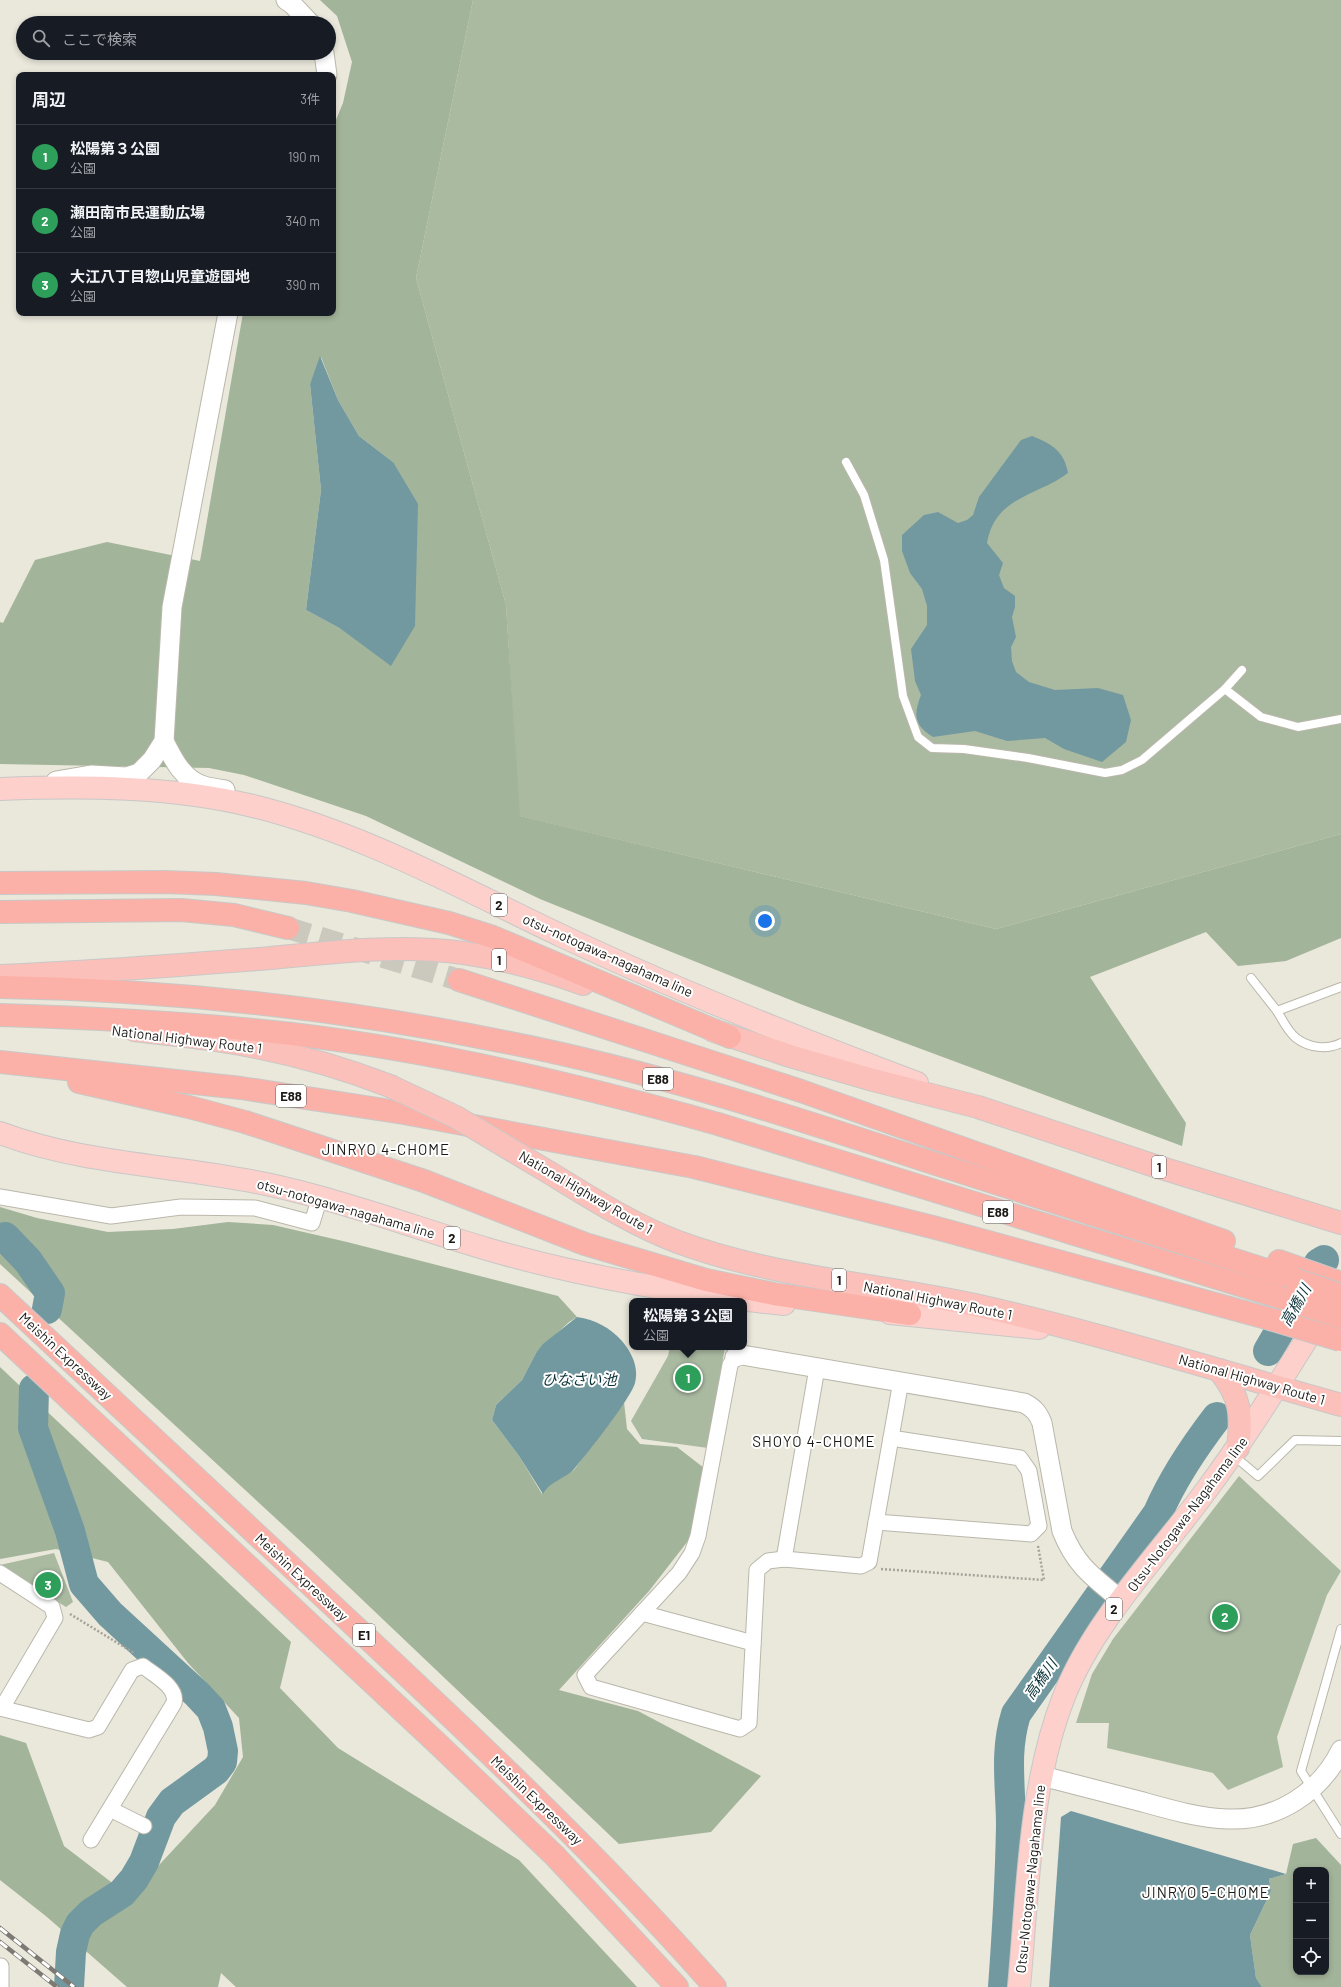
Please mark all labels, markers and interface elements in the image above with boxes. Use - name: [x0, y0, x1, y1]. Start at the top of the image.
- search box: [16, 16, 336, 60]
- icon: search: [30, 27, 52, 49]
- text: ここで検索: [62, 30, 137, 48]
- text: 周辺: [32, 89, 66, 109]
- text: 3件: [300, 91, 320, 107]
- text: 松陽第３公園: [70, 139, 160, 157]
- text: 1: [43, 149, 47, 165]
- text: 190 m: [288, 149, 320, 165]
- text: 公園: [70, 160, 96, 176]
- text: 瀬田南市民運動広場: [70, 203, 205, 221]
- text: 2: [41, 213, 49, 229]
- text: 340 m: [285, 213, 320, 229]
- text: 公園: [70, 224, 96, 240]
- text: 大江八丁目惣山児童遊園地: [70, 267, 250, 285]
- text: 3: [41, 277, 49, 293]
- text: 390 m: [286, 277, 320, 293]
- text: 公園: [70, 288, 96, 304]
- road number: 2: [491, 894, 507, 916]
- street label: otsu-notogawa-nagahama line: [520, 910, 696, 1000]
- your location: [755, 911, 775, 931]
- road number: 1: [492, 949, 506, 971]
- street label: National Highway Route 1: [111, 1021, 263, 1057]
- road number: E88: [643, 1068, 673, 1090]
- road number: E88: [276, 1085, 306, 1107]
- district label: JINRYO 4-CHOME: [322, 1140, 450, 1158]
- street label: National Highway Route 1: [516, 1147, 656, 1237]
- road number: 1: [1152, 1156, 1166, 1178]
- street label: otsu-notogawa-nagahama line: [255, 1174, 437, 1242]
- road number: E88: [983, 1201, 1013, 1223]
- road number: 2: [444, 1227, 460, 1249]
- road number: 1: [832, 1269, 846, 1291]
- street label: National Highway Route 1: [862, 1277, 1014, 1323]
- water label: 高橋川: [1276, 1279, 1315, 1329]
- popup: [629, 1298, 747, 1350]
- text: 松陽第３公園: [643, 1306, 733, 1324]
- street label: Meishin Expressway: [16, 1309, 116, 1404]
- text: 公園: [643, 1327, 669, 1343]
- street label: National Highway Route 1: [1177, 1350, 1327, 1408]
- pin: 1: [675, 1363, 701, 1393]
- water label: ひなさい池: [541, 1370, 618, 1388]
- district label: SHOYO 4-CHOME: [752, 1432, 876, 1450]
- street label: Otsu-Notogawa-Nagahama line: [1123, 1433, 1251, 1595]
- street label: Meishin Expressway: [252, 1530, 352, 1625]
- pin: 3: [35, 1570, 61, 1600]
- road number: 2: [1106, 1598, 1122, 1620]
- pin: 2: [1212, 1602, 1238, 1632]
- road number: E1: [353, 1624, 375, 1646]
- water label: 高橋川: [1020, 1654, 1061, 1703]
- street label: Meishin Expressway: [488, 1752, 587, 1848]
- street label: Otsu-Notogawa-Nagahama line: [1012, 1784, 1048, 1974]
- map controls: [1293, 1867, 1329, 1975]
- button: +: [1293, 1867, 1329, 1903]
- district label: JINRYO 5-CHOME: [1142, 1883, 1270, 1901]
- button: −: [1293, 1903, 1329, 1939]
- button: locate: [1293, 1939, 1329, 1975]

